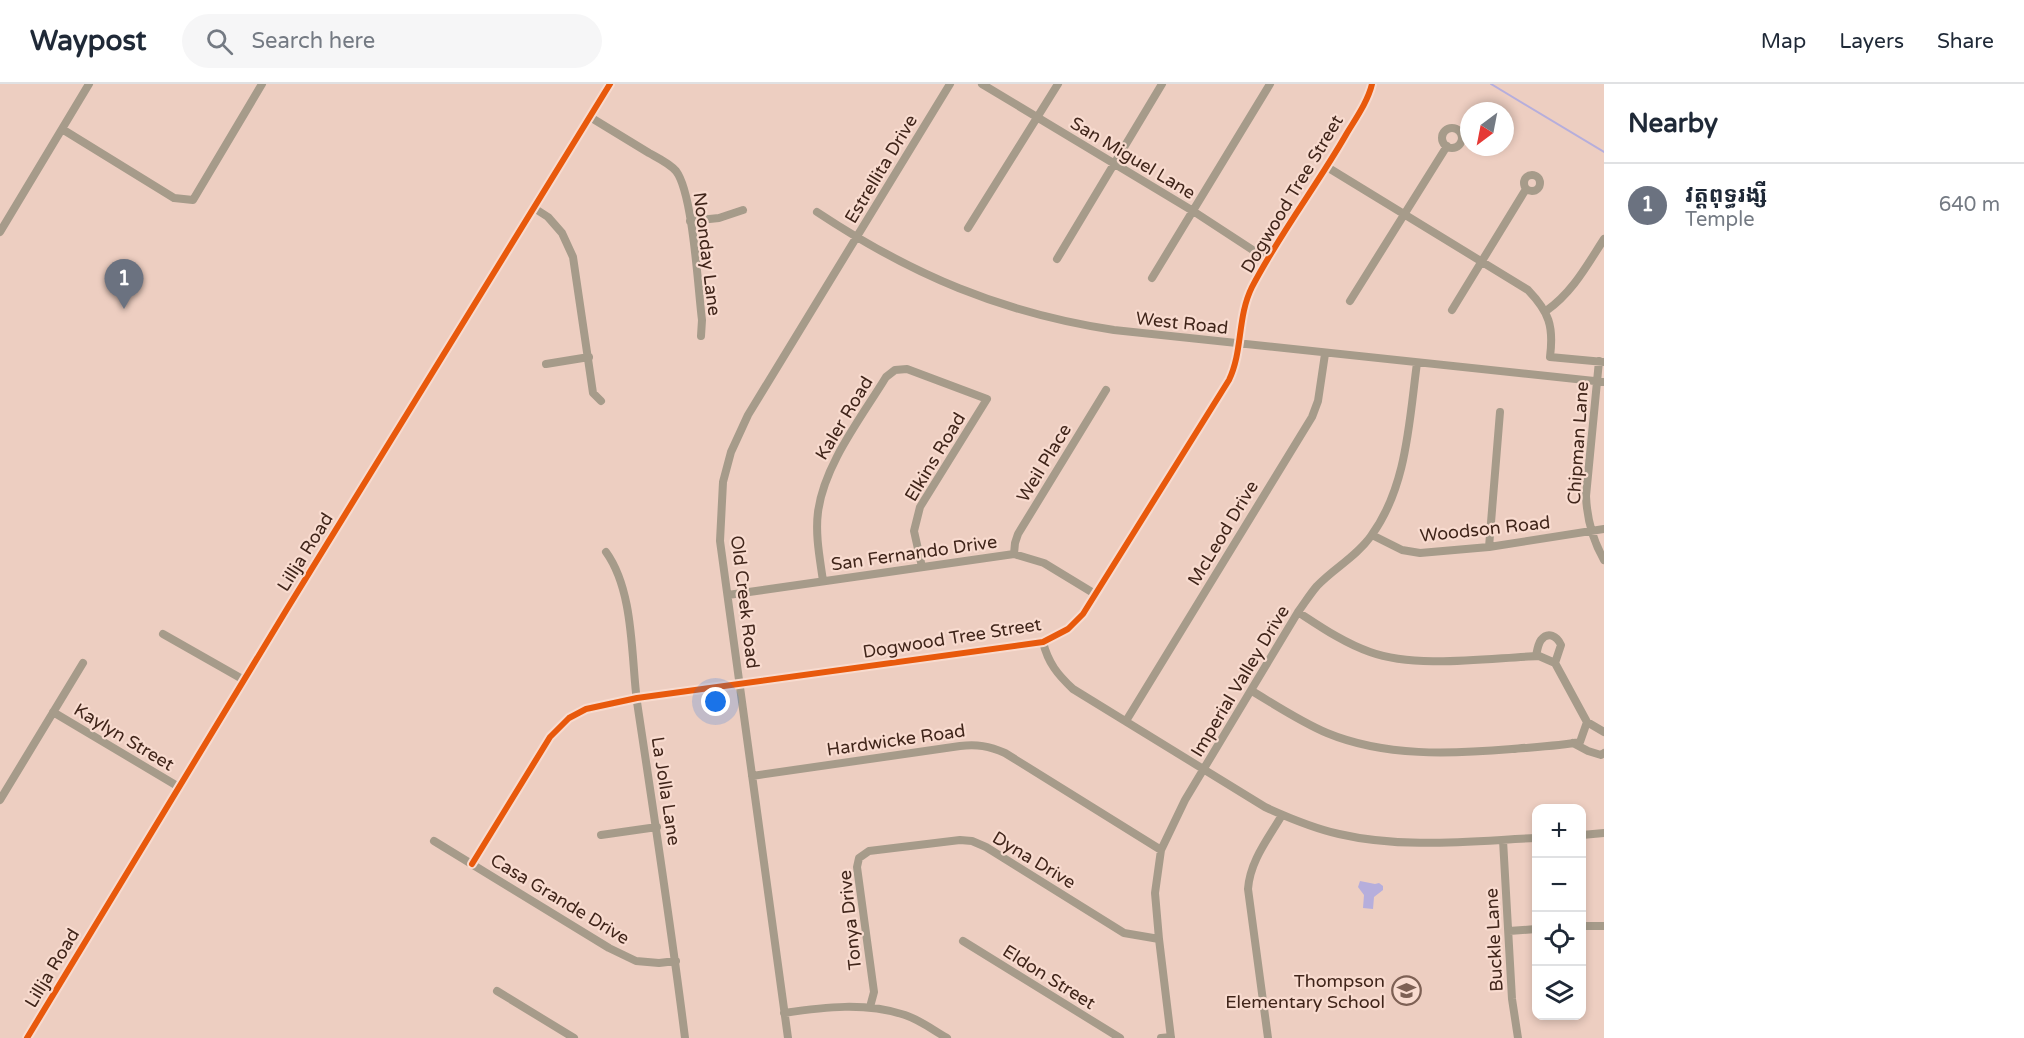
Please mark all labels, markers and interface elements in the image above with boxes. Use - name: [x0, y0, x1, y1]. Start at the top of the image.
- search box: [182, 14, 602, 68]
- text: Waypost: [30, 24, 146, 58]
- icon: search: [203, 25, 236, 58]
- text: Search here: [251, 28, 375, 54]
- text: Map: [1761, 29, 1806, 54]
- text: Layers: [1839, 29, 1904, 54]
- text: Share: [1937, 29, 1994, 54]
- north arrow: [1460, 102, 1514, 156]
- text: Nearby: [1628, 108, 1718, 139]
- street label: Estrellita Drive: [840, 111, 922, 227]
- street label: Dogwood Tree Street: [1236, 111, 1348, 277]
- street label: San Miguel Lane: [1067, 112, 1199, 204]
- text: វត្តពុទ្ធរង្សី: [1685, 182, 1767, 208]
- street label: Noonday Lane: [689, 191, 725, 317]
- text: 1: [1641, 193, 1654, 217]
- text: 640 m: [1939, 193, 2000, 217]
- text: Temple: [1685, 208, 1755, 232]
- pin: 1: [104, 260, 144, 309]
- street label: West Road: [1135, 307, 1229, 339]
- street label: Kaler Road: [810, 372, 878, 464]
- street label: Chipman Lane: [1563, 381, 1593, 505]
- street label: Elkins Road: [900, 409, 970, 505]
- street label: Weil Place: [1012, 420, 1076, 506]
- street label: McLeod Drive: [1183, 477, 1263, 589]
- street label: Lillja Road: [272, 509, 338, 595]
- street label: Woodson Road: [1419, 511, 1551, 547]
- street label: San Fernando Drive: [830, 530, 998, 576]
- street label: Old Creek Road: [726, 534, 764, 670]
- street label: Imperial Valley Drive: [1186, 601, 1294, 761]
- street label: Dogwood Tree Street: [861, 613, 1043, 663]
- your location: [701, 687, 730, 716]
- street label: Kaylyn Street: [70, 698, 178, 776]
- street label: Hardwicke Road: [825, 719, 967, 761]
- street label: La Jolla Lane: [647, 735, 685, 847]
- map controls: [1532, 804, 1586, 1020]
- button: +: [1532, 804, 1586, 858]
- street label: Dyna Drive: [988, 827, 1080, 893]
- street label: Casa Grande Drive: [487, 849, 633, 949]
- button: −: [1532, 858, 1586, 912]
- street label: Tonya Drive: [834, 869, 866, 971]
- street label: Buckle Lane: [1480, 888, 1508, 992]
- button: locate: [1532, 912, 1586, 966]
- street label: Lillja Road: [20, 924, 84, 1012]
- street label: Eldon Street: [998, 940, 1100, 1014]
- button: layers: [1532, 966, 1586, 1020]
- place label: Thompson Elementary School: [1225, 970, 1385, 1013]
- school or university icon: Thompson Elementary School: [1390, 975, 1422, 1007]

